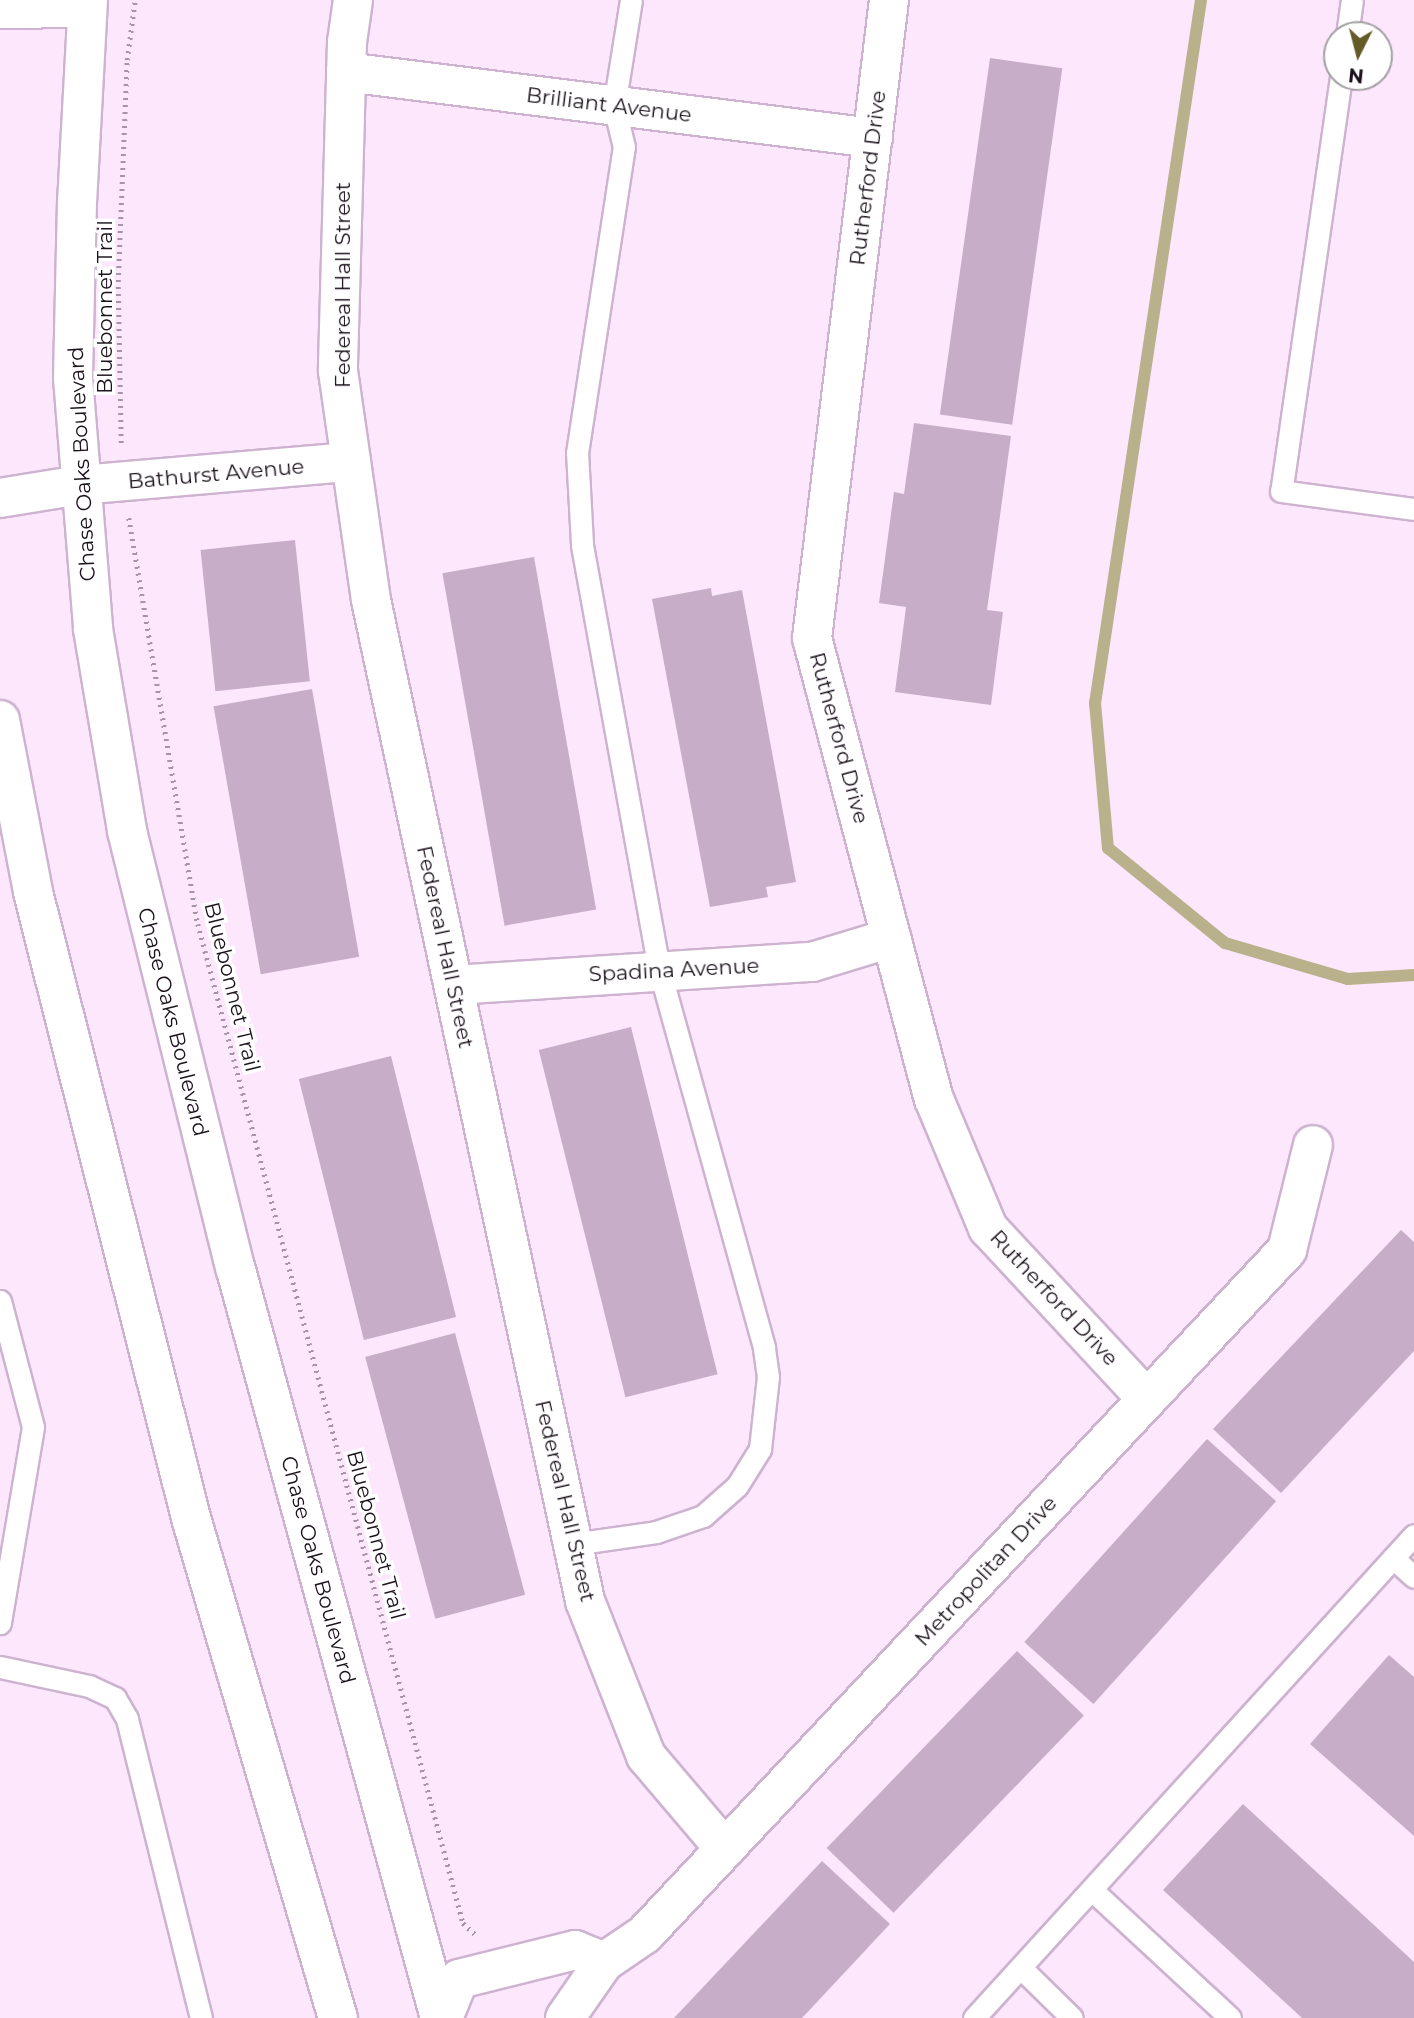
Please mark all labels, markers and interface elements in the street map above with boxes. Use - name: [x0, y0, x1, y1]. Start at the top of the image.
- north arrow: [1323, 21, 1393, 91]
- text: N: [1347, 63, 1365, 88]
- street label: Brilliant Avenue: [525, 82, 693, 128]
- street label: Rutherford Drive: [845, 89, 891, 267]
- street label: Federeal Hall Street: [330, 182, 356, 388]
- street label: Bluebonnet Trail: [92, 220, 118, 394]
- street label: Chase Oaks Boulevard: [63, 346, 101, 582]
- street label: Bathurst Avenue: [127, 454, 305, 494]
- street label: Rutherford Drive: [804, 650, 874, 826]
- street label: Federeal Hall Street: [411, 843, 479, 1051]
- street label: Bluebonnet Trail: [199, 900, 265, 1074]
- street label: Chase Oaks Boulevard: [132, 905, 214, 1139]
- street label: Spadina Avenue: [588, 953, 760, 987]
- street label: Rutherford Drive: [985, 1225, 1123, 1371]
- street label: Federeal Hall Street: [530, 1398, 600, 1604]
- street label: Bluebonnet Trail: [341, 1448, 411, 1622]
- street label: Chase Oaks Boulevard: [275, 1453, 361, 1687]
- street label: Metropolitan Drive: [910, 1491, 1062, 1651]

